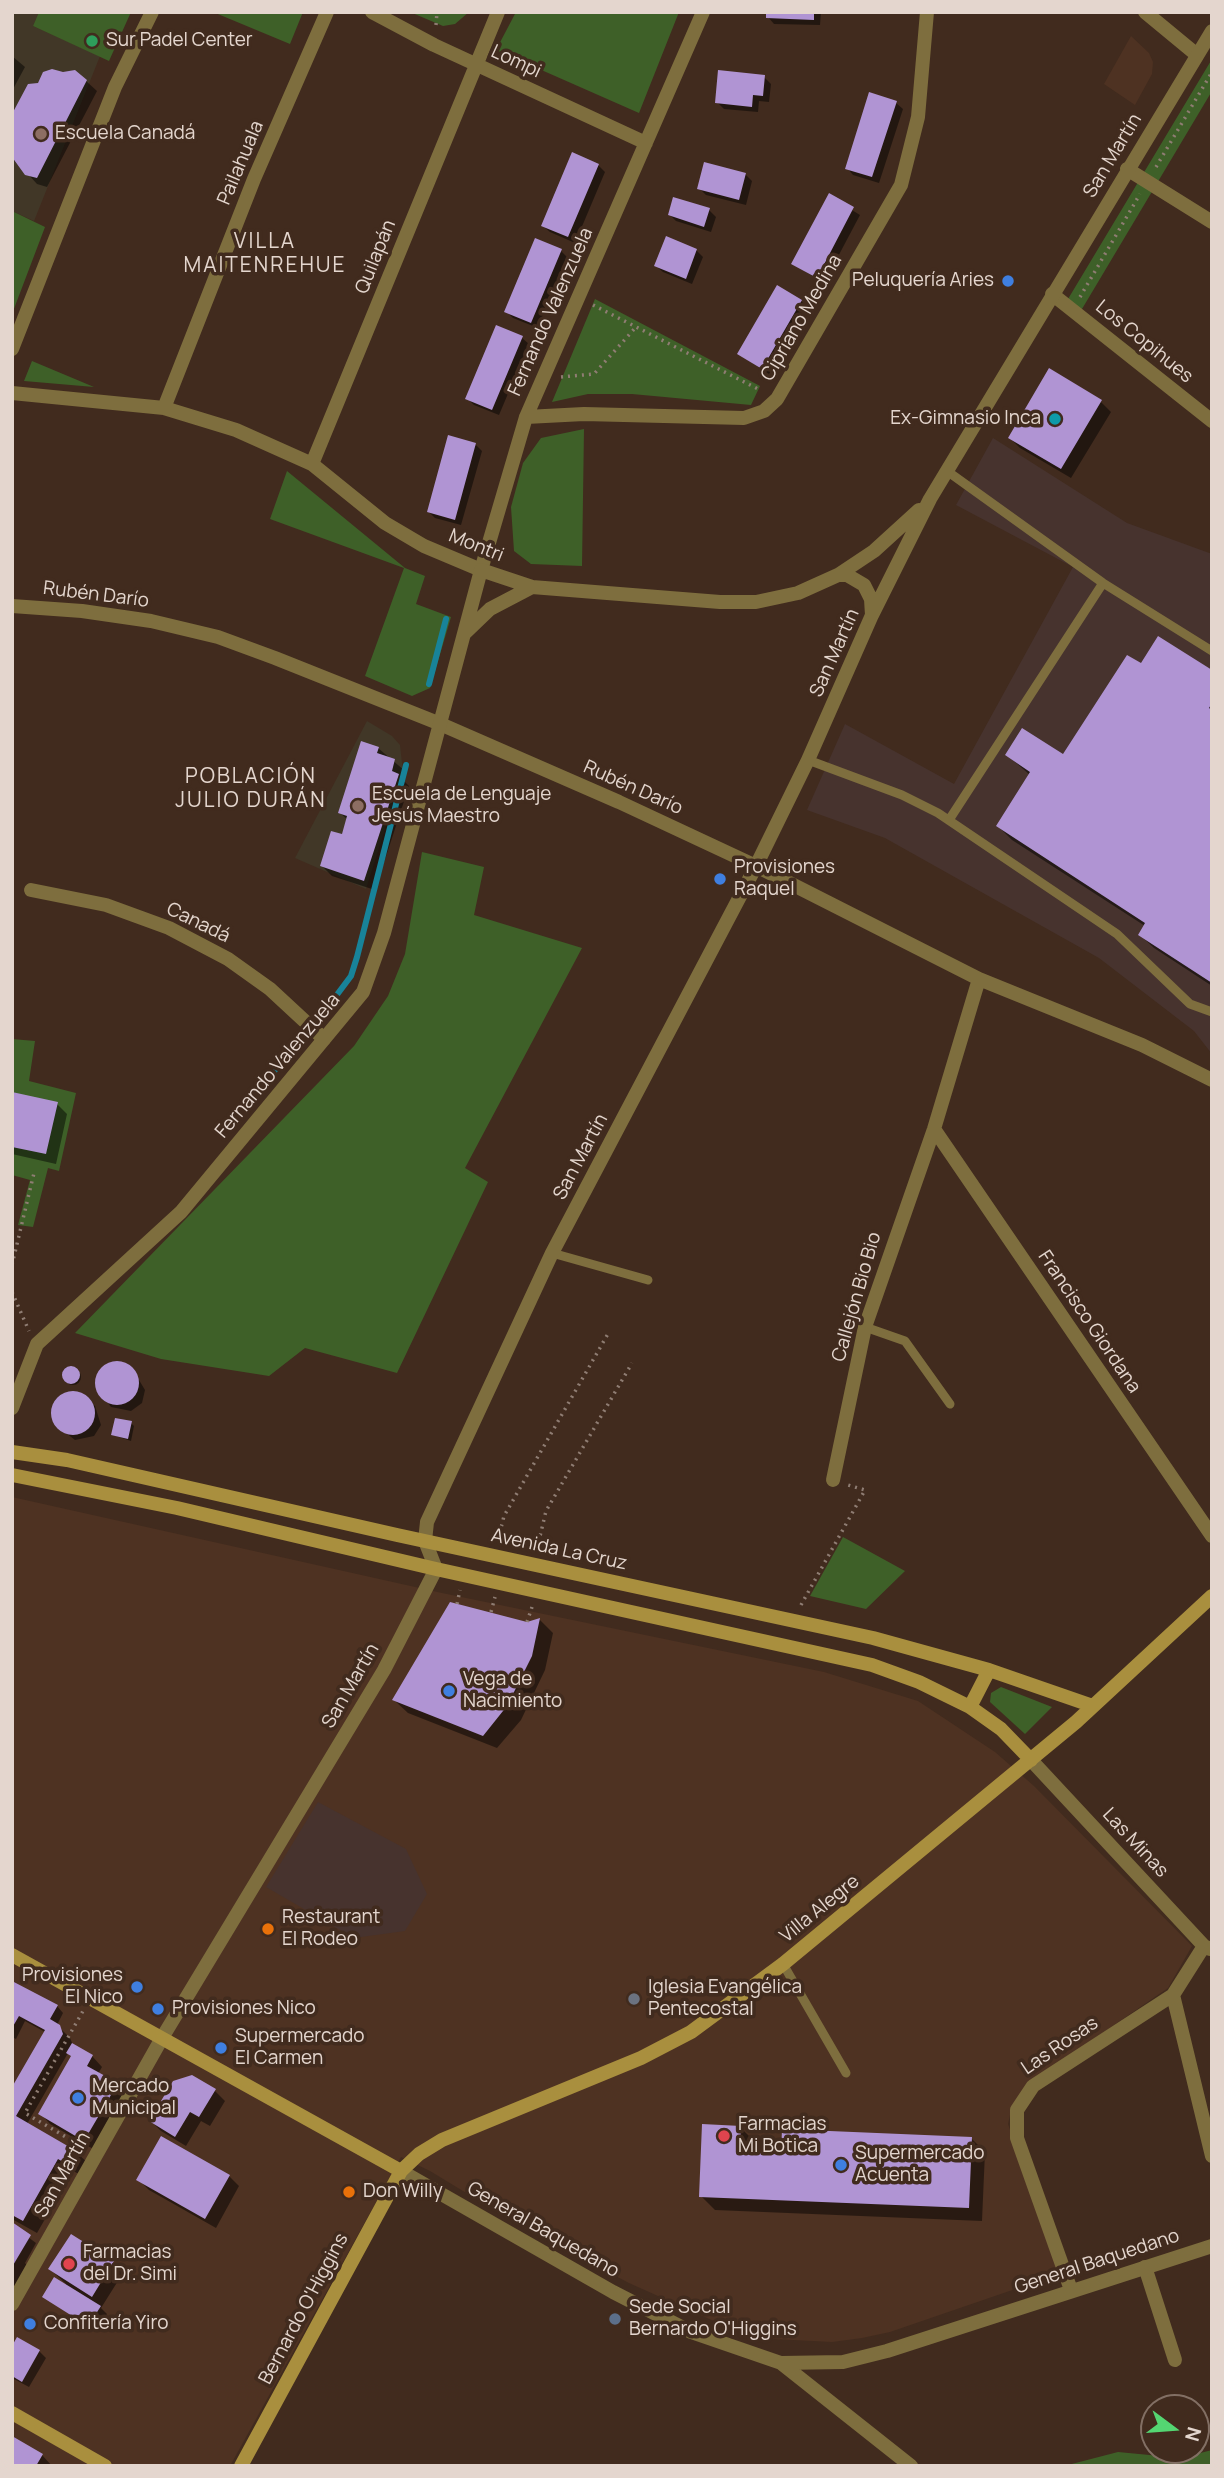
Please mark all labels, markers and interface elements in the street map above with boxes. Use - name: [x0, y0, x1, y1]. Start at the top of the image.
- place label: Sur Padel Center: [106, 30, 253, 52]
- marker: Sur Padel Center: [84, 33, 100, 49]
- street label: Lompi: [487, 41, 545, 83]
- street label: San Martín: [1079, 110, 1147, 202]
- street label: Pailahuala: [213, 118, 269, 208]
- place label: Escuela Canadá: [55, 123, 195, 145]
- marker: Escuela Canadá: [33, 126, 49, 142]
- street label: Quilapán: [351, 217, 401, 297]
- street label: Fernando Valenzuela: [504, 224, 598, 400]
- district label: VILLA MAITENREHUE: [185, 229, 345, 279]
- street label: Cipriano Medina: [757, 251, 847, 385]
- place label: Peluquería Aries: [852, 270, 994, 292]
- marker: Peluquería Aries: [1000, 273, 1016, 289]
- street label: Los Copihues: [1091, 296, 1197, 388]
- place label: Ex-Gimnasio Inca: [890, 408, 1041, 430]
- marker: Ex-Gimnasio Inca: [1047, 411, 1063, 427]
- street label: Montri: [445, 525, 507, 567]
- street label: Rubén Darío: [42, 577, 150, 613]
- street label: San Martín: [805, 605, 865, 701]
- street label: Rubén Darío: [580, 756, 686, 820]
- district label: POBLACIÓN JULIO DURÁN: [177, 764, 325, 814]
- place label: Escuela de Lenguaje Jesús Maestro: [372, 784, 551, 828]
- marker: Escuela de Lenguaje Jesús Maestro: [350, 798, 366, 814]
- place label: Provisiones Raquel: [734, 857, 835, 901]
- marker: Provisiones Raquel: [712, 871, 728, 887]
- street label: Canadá: [163, 898, 233, 948]
- street label: Fernando Valenzuela: [211, 989, 345, 1143]
- street label: San Martín: [549, 1110, 613, 1204]
- street label: Callejón Bio Bio: [828, 1230, 886, 1364]
- street label: Francisco Giordana: [1033, 1246, 1145, 1398]
- street label: Avenida La Cruz: [489, 1524, 629, 1576]
- street label: San Martín: [318, 1640, 384, 1732]
- place label: Vega de Nacimiento: [463, 1669, 562, 1713]
- marker: Vega de Nacimiento: [441, 1683, 457, 1699]
- street label: Las Minas: [1097, 1804, 1173, 1882]
- street label: Villa Alegre: [776, 1870, 864, 1948]
- place label: Restaurant El Rodeo: [282, 1907, 380, 1951]
- marker: Restaurant El Rodeo: [260, 1921, 276, 1937]
- place label: Provisiones El Nico: [22, 1965, 123, 2009]
- place label: Iglesia Evangélica Pentecostal: [648, 1977, 802, 2021]
- marker: Provisiones El Nico: [129, 1979, 145, 1995]
- marker: Iglesia Evangélica Pentecostal: [626, 1991, 642, 2007]
- place label: Provisiones Nico: [172, 1998, 316, 2020]
- marker: Provisiones Nico: [150, 2001, 166, 2017]
- street label: Las Rosas: [1017, 2012, 1103, 2080]
- place label: Supermercado El Carmen: [235, 2026, 365, 2070]
- marker: Supermercado El Carmen: [213, 2040, 229, 2056]
- place label: Mercado Municipal: [92, 2076, 176, 2120]
- marker: Mercado Municipal: [70, 2090, 86, 2106]
- place label: Farmacias Mi Botica: [738, 2114, 826, 2158]
- street label: San Martín: [30, 2128, 96, 2222]
- marker: Farmacias Mi Botica: [716, 2128, 732, 2144]
- place label: Supermercado Acuenta: [855, 2143, 985, 2187]
- marker: Supermercado Acuenta: [833, 2157, 849, 2173]
- street label: General Baquedano: [463, 2177, 623, 2283]
- place label: Don Willy: [363, 2181, 443, 2203]
- marker: Don Willy: [341, 2184, 357, 2200]
- street label: General Baquedano: [1012, 2225, 1182, 2299]
- street label: Bernardo O'Higgins: [255, 2230, 353, 2388]
- place label: Farmacias del Dr. Simi: [83, 2242, 177, 2286]
- marker: Farmacias del Dr. Simi: [61, 2256, 77, 2272]
- place label: Sede Social Bernardo O'Higgins: [629, 2297, 797, 2341]
- marker: Sede Social Bernardo O'Higgins: [607, 2311, 623, 2327]
- place label: Confitería Yiro: [44, 2313, 168, 2335]
- marker: Confitería Yiro: [22, 2316, 38, 2332]
- north arrow: [1140, 2394, 1210, 2464]
- text: N: [1179, 2424, 1208, 2444]

